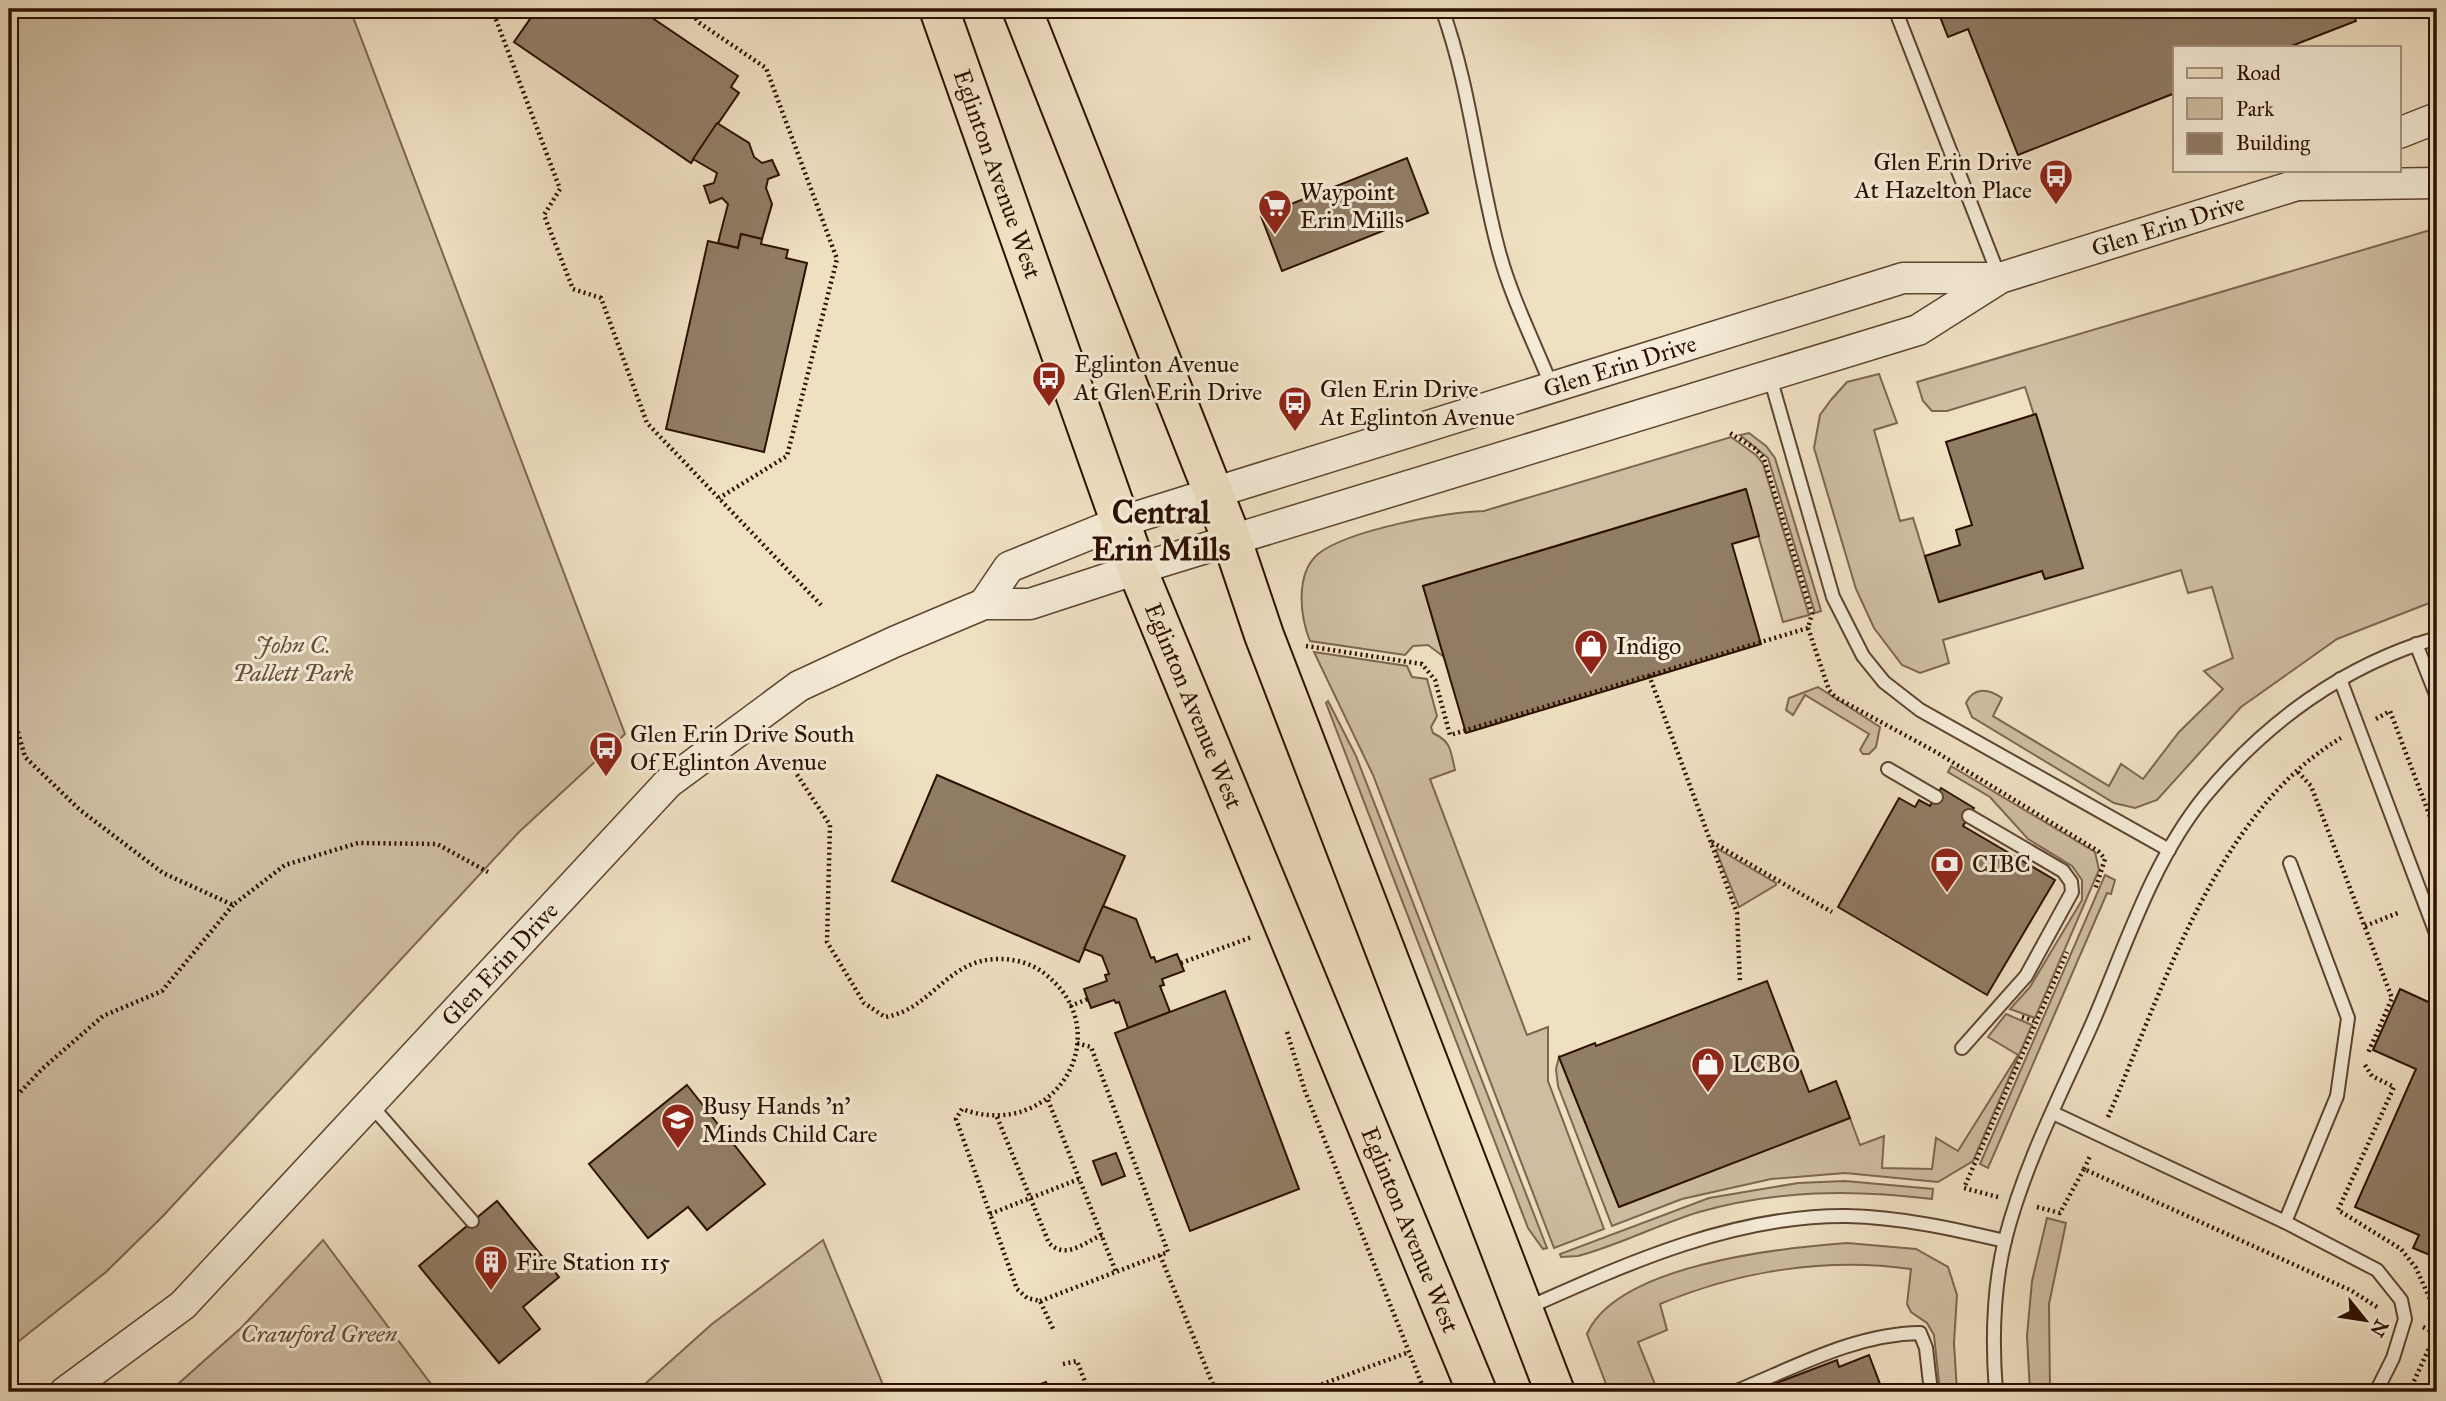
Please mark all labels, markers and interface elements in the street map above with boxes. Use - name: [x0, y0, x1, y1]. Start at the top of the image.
- legend: [2173, 46, 2400, 172]
- text: Road: [2236, 60, 2281, 86]
- street label: Eglinton Avenue West: [947, 65, 1048, 283]
- text: Park: [2236, 96, 2274, 122]
- text: Building: [2236, 130, 2310, 156]
- place label: Glen Erin Drive At Hazelton Place: [1854, 147, 2032, 205]
- bus stop icon: Glen Erin Drive At Hazelton Place: [2037, 157, 2075, 206]
- place label: Waypoint Erin Mills: [1300, 177, 1404, 235]
- supermarket icon: Waypoint Erin Mills: [1256, 187, 1294, 236]
- street label: Glen Erin Drive: [2088, 187, 2248, 263]
- street label: Glen Erin Drive: [1540, 328, 1700, 404]
- place label: Eglinton Avenue At Glen Erin Drive: [1073, 349, 1262, 407]
- bus stop icon: Eglinton Avenue At Glen Erin Drive: [1030, 359, 1068, 408]
- place label: Glen Erin Drive At Eglinton Avenue: [1319, 374, 1515, 432]
- bus stop icon: Glen Erin Drive At Eglinton Avenue: [1276, 384, 1314, 433]
- district label: Central Erin Mills: [1092, 493, 1231, 569]
- street label: Eglinton Avenue West: [1138, 599, 1250, 814]
- shop icon: Indigo: [1572, 627, 1610, 676]
- park label: John C. Pallett Park: [233, 630, 354, 688]
- place label: Indigo: [1616, 631, 1681, 661]
- place label: Glen Erin Drive South Of Eglinton Avenue: [630, 719, 854, 777]
- bus stop icon: Glen Erin Drive South Of Eglinton Avenue: [587, 729, 625, 778]
- bank icon: CIBC: [1928, 845, 1966, 894]
- place label: CIBC: [1972, 849, 2031, 879]
- street label: Glen Erin Drive: [435, 896, 565, 1032]
- shop icon: LCBO: [1689, 1045, 1727, 1094]
- place label: LCBO: [1732, 1049, 1800, 1079]
- place label: Busy Hands 'n' Minds Child Care: [702, 1091, 878, 1149]
- school or university icon: Busy Hands 'n' Minds Child Care: [659, 1101, 697, 1150]
- street label: Eglinton Avenue West: [1354, 1123, 1466, 1338]
- building icon: Fire Station 115: [472, 1243, 510, 1292]
- place label: Fire Station 115: [516, 1247, 670, 1277]
- north arrow: [2330, 1286, 2400, 1356]
- text: N: [2365, 1316, 2393, 1341]
- park label: Crawford Green: [241, 1319, 398, 1349]

